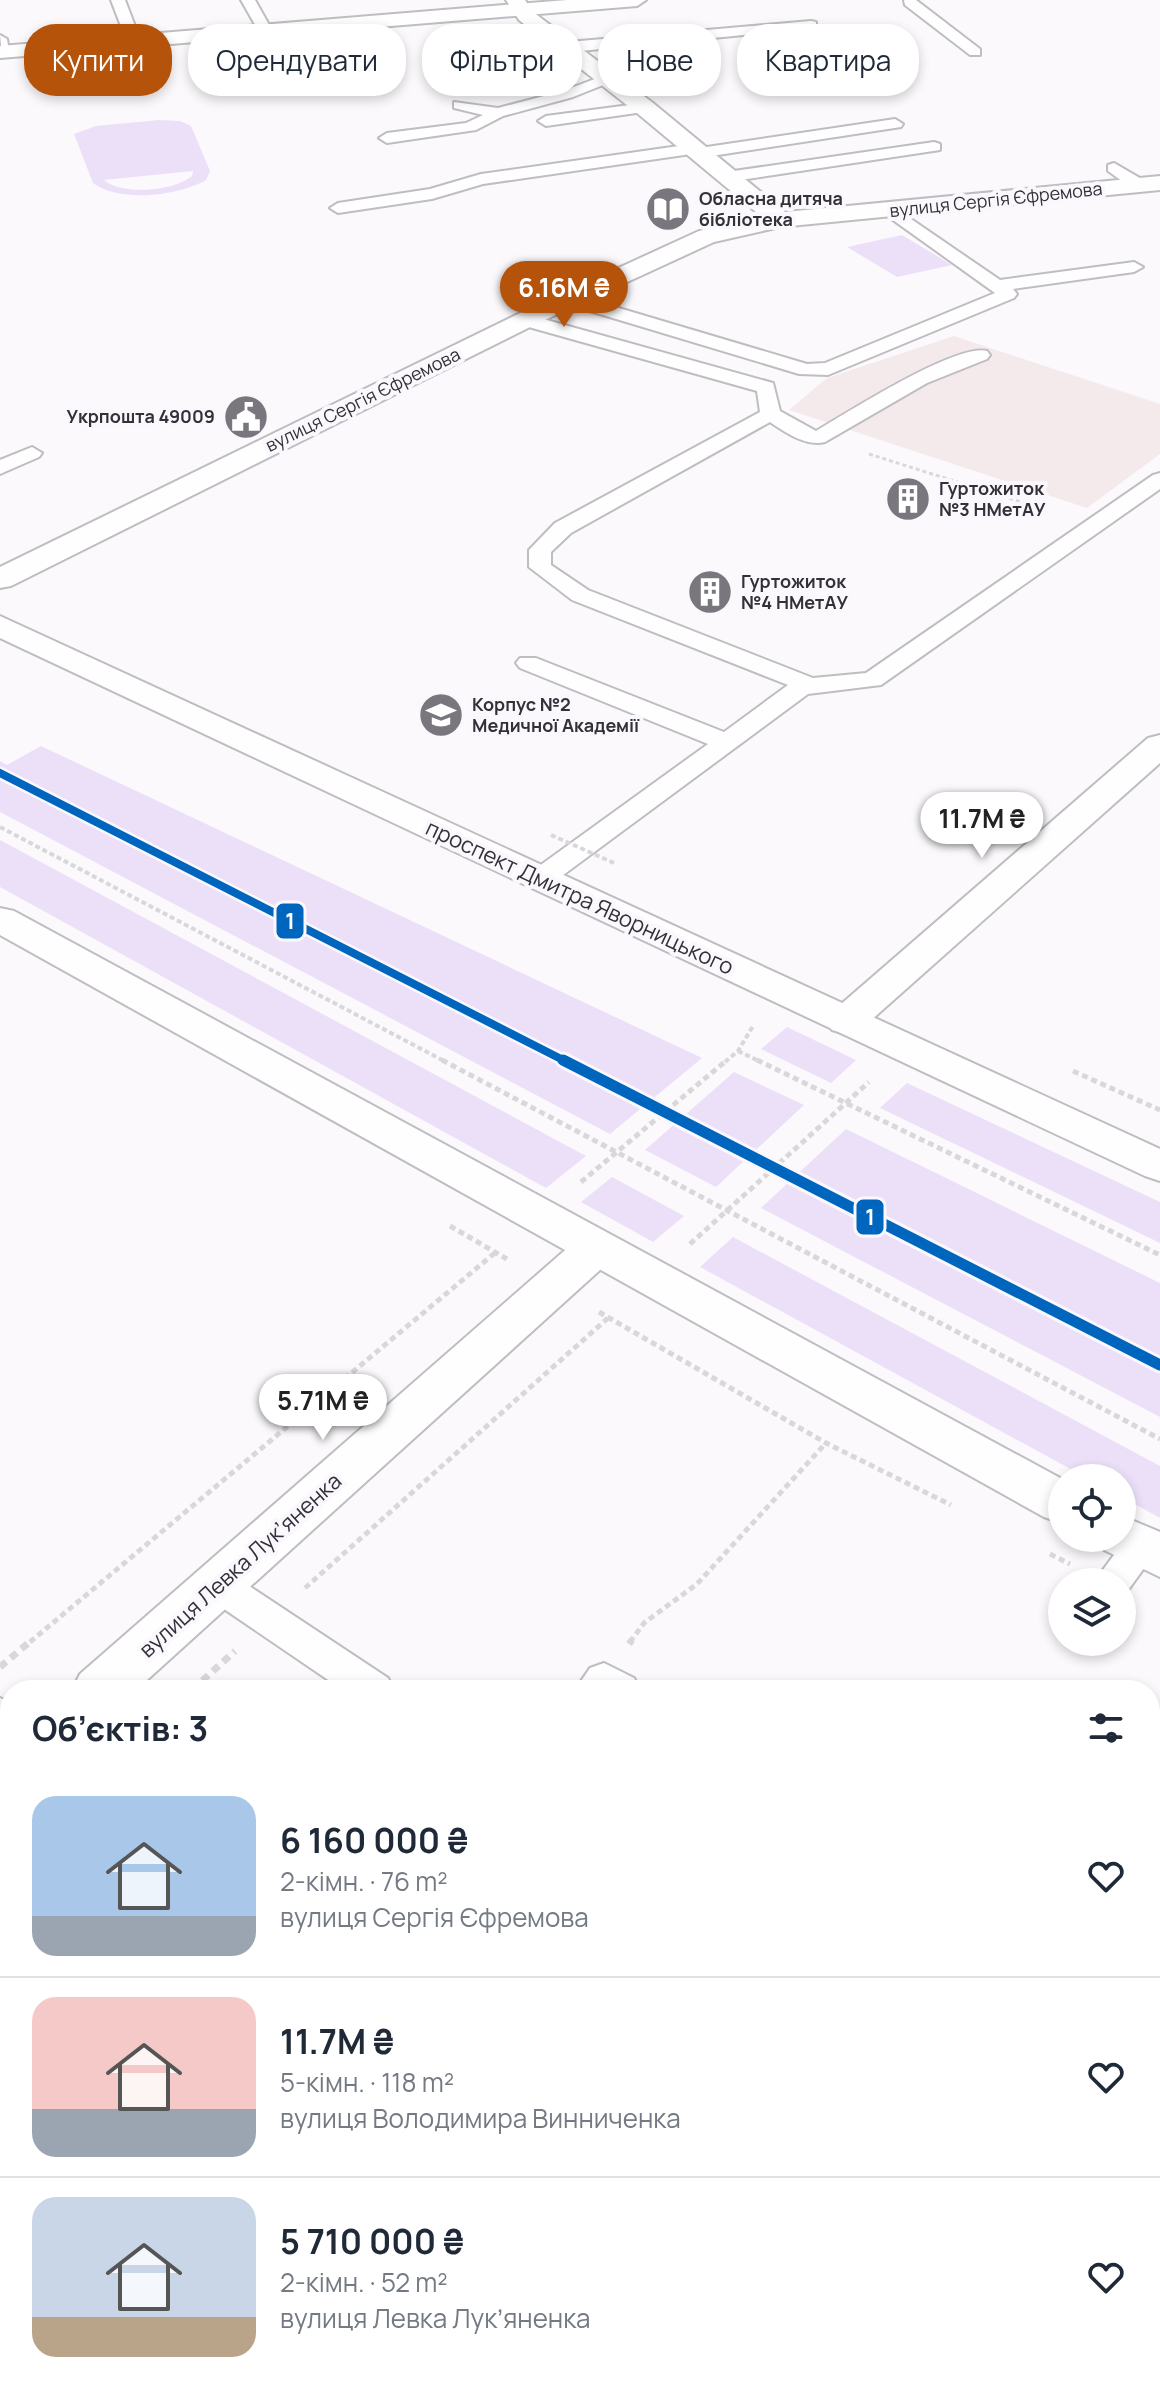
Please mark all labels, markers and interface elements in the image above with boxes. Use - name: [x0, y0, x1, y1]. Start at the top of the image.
- chip: Купити: [24, 24, 172, 96]
- chip: Орендувати: [188, 24, 406, 96]
- chip: Фільтри: [422, 24, 582, 96]
- chip: Нове: [598, 24, 721, 96]
- chip: Квартира: [737, 24, 919, 96]
- street label: вулиця Сергія Єфремова: [888, 176, 1103, 222]
- library icon: Обласна дитяча бібліотека: [644, 185, 692, 233]
- place label: Обласна дитяча бібліотека: [699, 186, 843, 231]
- pin: 6.16M ₴: [490, 261, 638, 329]
- text: 6.16M ₴: [518, 269, 610, 305]
- street label: вулиця Сергія Єфремова: [261, 341, 464, 457]
- public building icon: Укрпошта 49009: [222, 393, 270, 441]
- place label: Укрпошта 49009: [67, 404, 215, 428]
- building icon: Гуртожиток №3 НМетАУ: [884, 475, 932, 523]
- place label: Гуртожиток №3 НМетАУ: [939, 476, 1046, 521]
- building icon: Гуртожиток №4 НМетАУ: [686, 568, 734, 616]
- place label: Гуртожиток №4 НМетАУ: [741, 569, 848, 614]
- school or university icon: Корпус №2 Медичної Академії: [417, 691, 465, 739]
- place label: Корпус №2 Медичної Академії: [472, 692, 640, 737]
- pin: 11.7M ₴: [908, 792, 1056, 860]
- text: 11.7M ₴: [938, 800, 1026, 836]
- street label: проспект Дмитра Яворницького: [421, 812, 739, 982]
- line badge: 1: [275, 902, 305, 940]
- text: 1: [285, 906, 295, 936]
- line badge: 1: [855, 1198, 885, 1236]
- text: 1: [865, 1202, 875, 1232]
- pin: 5.71M ₴: [249, 1374, 397, 1442]
- text: 5.71M ₴: [277, 1382, 369, 1418]
- map controls: [1048, 1464, 1136, 1656]
- button: locate: [1048, 1464, 1136, 1552]
- street label: вулиця Левка Лукʼяненка: [132, 1466, 348, 1664]
- button: layers: [1048, 1568, 1136, 1656]
- text: Об’єктів: 3: [32, 1705, 208, 1751]
- icon: filters: [1084, 1706, 1128, 1750]
- text: 6 160 000 ₴: [280, 1817, 468, 1863]
- icon: home: [96, 1828, 192, 1924]
- icon: heart: [1084, 1854, 1128, 1898]
- text: 2-кімн. · 76 m²: [280, 1863, 448, 1899]
- text: вулиця Сергія Єфремова: [280, 1899, 589, 1935]
- text: 11.7M ₴: [280, 2018, 394, 2064]
- icon: home: [96, 2029, 192, 2125]
- icon: heart: [1084, 2055, 1128, 2099]
- text: 5-кімн. · 118 m²: [280, 2064, 454, 2100]
- text: вулиця Володимира Винниченка: [280, 2100, 681, 2136]
- text: 5 710 000 ₴: [280, 2218, 464, 2264]
- icon: home: [96, 2229, 192, 2325]
- icon: heart: [1084, 2255, 1128, 2299]
- text: 2-кімн. · 52 m²: [280, 2264, 448, 2300]
- text: вулиця Левка Лукʼяненка: [280, 2300, 591, 2336]

